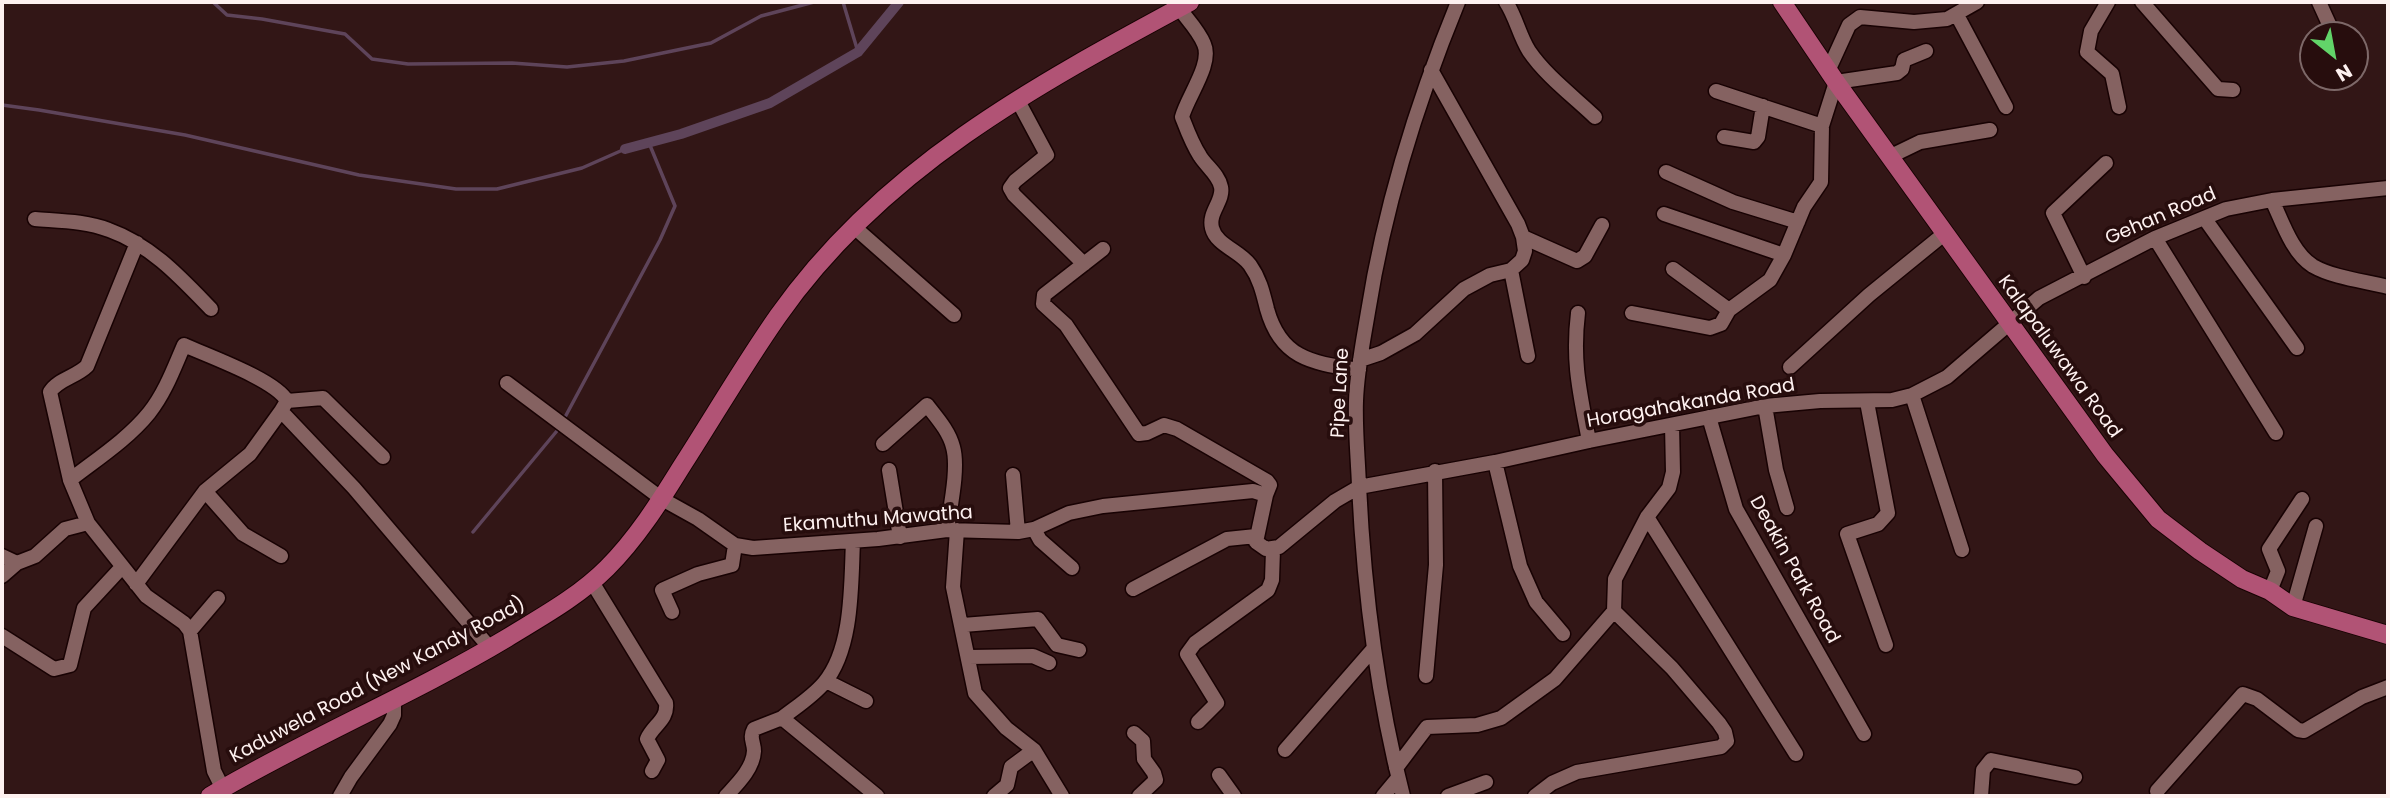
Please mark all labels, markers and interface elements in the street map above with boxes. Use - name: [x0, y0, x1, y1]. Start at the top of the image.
- north arrow: [2299, 21, 2369, 91]
- text: N: [2331, 57, 2357, 88]
- street label: Gehan Road: [2102, 183, 2220, 251]
- street label: Kalapaluwawa Road: [1992, 271, 2126, 443]
- street label: Pipe Lane: [1327, 347, 1355, 439]
- street label: Horagahakanda Road: [1585, 374, 1797, 434]
- street label: Deakin Park Road: [1744, 492, 1844, 648]
- street label: Ekamuthu Mawatha: [782, 502, 974, 538]
- street label: Kaduwela Road (New Kandy Road): [226, 593, 530, 769]

